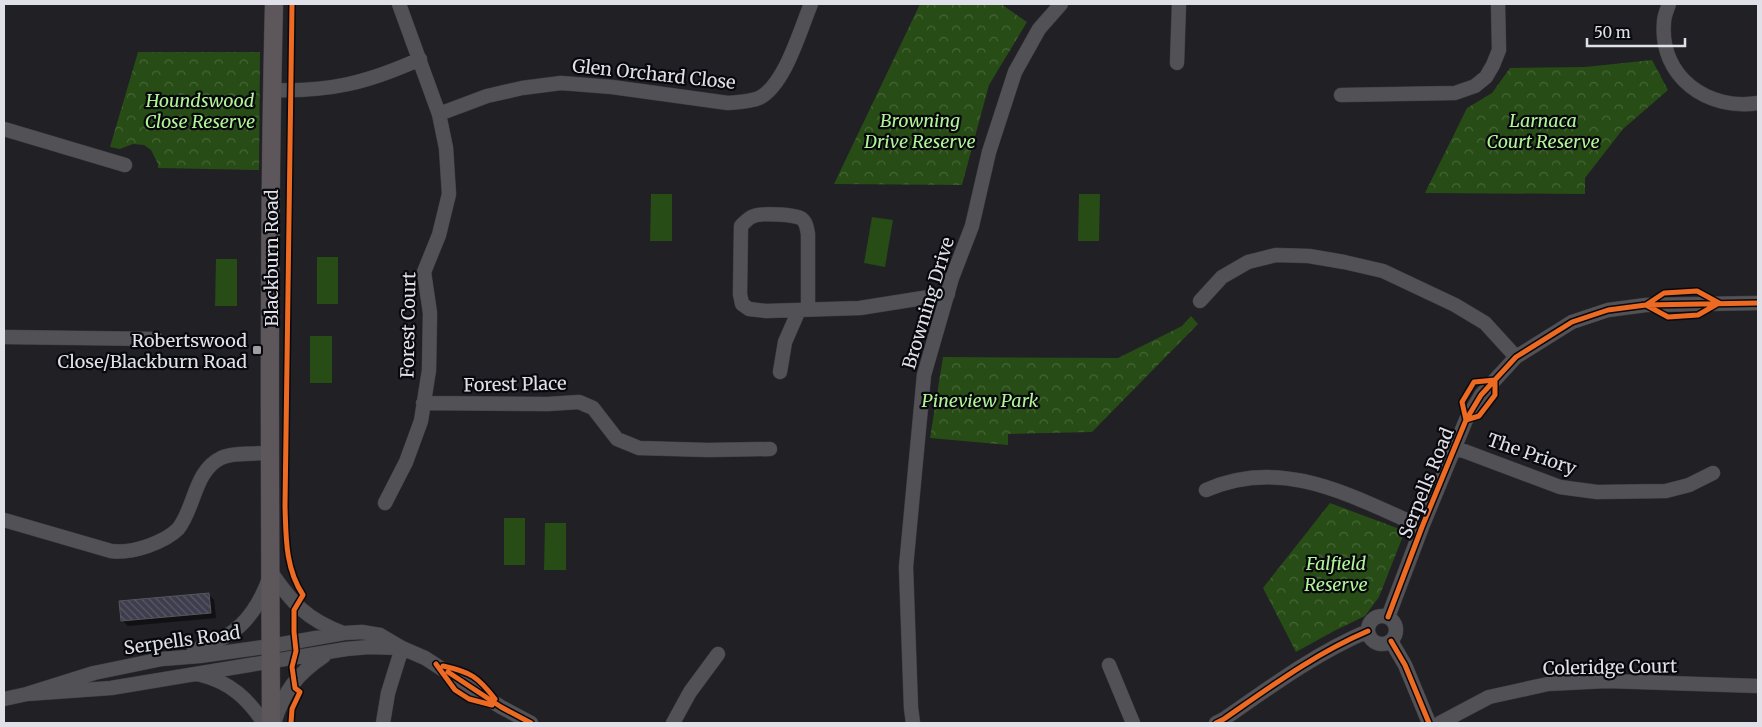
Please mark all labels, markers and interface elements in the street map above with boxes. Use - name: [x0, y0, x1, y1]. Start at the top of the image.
- scale bar: [1587, 15, 1684, 47]
- text: 50 m: [1594, 23, 1631, 42]
- street label: Glen Orchard Close: [571, 54, 737, 94]
- park label: Houndswood Close Reserve: [145, 89, 255, 133]
- park label: Browning Drive Reserve: [863, 109, 976, 153]
- park label: Larnaca Court Reserve: [1486, 109, 1600, 153]
- street label: Blackburn Road: [260, 189, 283, 327]
- street label: Browning Drive: [897, 234, 959, 372]
- street label: Forest Court: [396, 272, 420, 378]
- place label: Robertswood Close/Blackburn Road: [57, 329, 247, 373]
- marker: Robertswood Close/Blackburn Road: [251, 344, 263, 356]
- street label: Forest Place: [463, 372, 567, 396]
- park label: Pineview Park: [922, 389, 1039, 412]
- street label: Serpells Road: [1393, 424, 1459, 542]
- street label: The Priory: [1484, 428, 1580, 480]
- park label: Falfield Reserve: [1304, 552, 1368, 596]
- street label: Serpells Road: [122, 620, 242, 660]
- street label: Coleridge Court: [1543, 654, 1677, 680]

